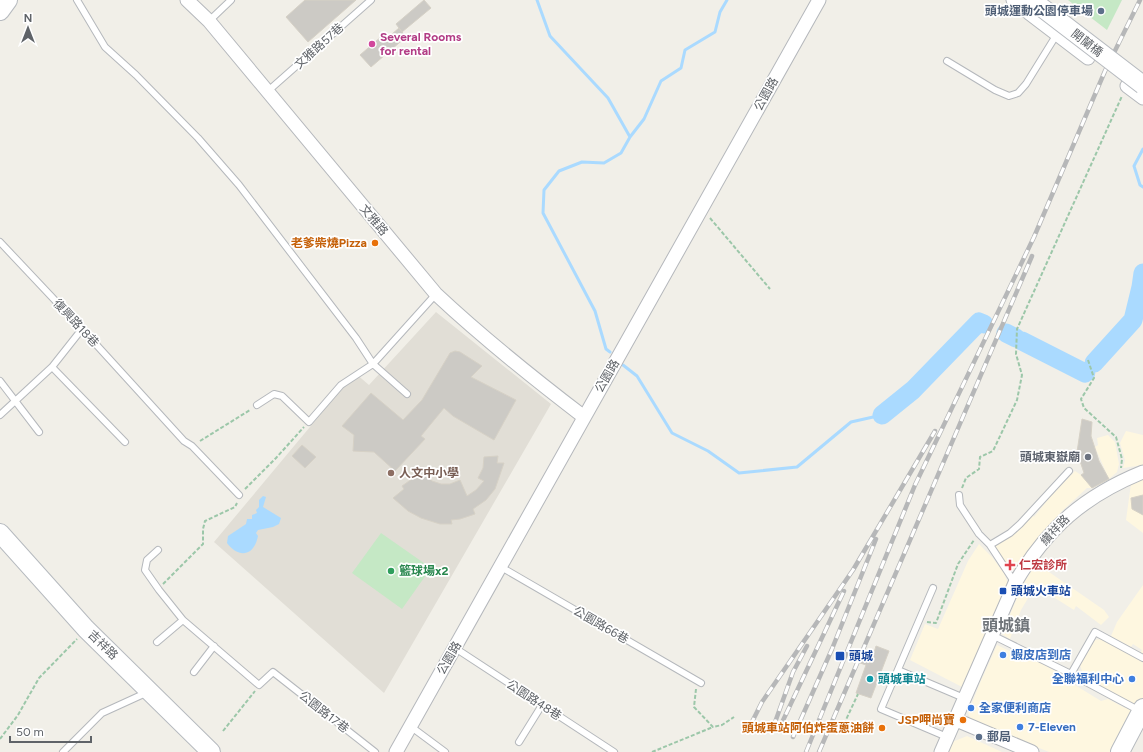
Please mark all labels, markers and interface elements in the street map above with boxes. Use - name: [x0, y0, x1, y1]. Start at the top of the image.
- place label: 頭城運動公園停車場: [985, 4, 1093, 18]
- marker: 頭城運動公園停車場: [1096, 6, 1106, 16]
- north arrow: [8, 8, 48, 48]
- text: N: [24, 12, 32, 25]
- street label: 文雅路57巷: [292, 20, 346, 72]
- street label: 開蘭橋: [1069, 26, 1105, 60]
- place label: Several Rooms for rental: [380, 30, 462, 58]
- marker: Several Rooms for rental: [367, 39, 377, 49]
- street label: 公園路: [751, 75, 781, 113]
- street label: 文雅路: [357, 202, 391, 238]
- place label: 老爹柴燒Pizza: [291, 236, 367, 250]
- marker: 老爹柴燒Pizza: [370, 238, 380, 248]
- street label: 復興路18巷: [50, 296, 102, 350]
- street label: 公園路: [592, 357, 622, 395]
- place label: 頭城東嶽廟: [1020, 450, 1080, 464]
- marker: 頭城東嶽廟: [1083, 452, 1093, 462]
- place label: 人文中小學: [399, 466, 459, 480]
- marker: 人文中小學: [386, 468, 396, 478]
- street label: 纘祥路: [1038, 512, 1072, 548]
- place label: 仁宏診所: [1019, 558, 1067, 572]
- marker: 仁宏診所: [1004, 559, 1016, 571]
- place label: 籃球場x2: [399, 564, 448, 578]
- marker: 籃球場x2: [386, 566, 396, 576]
- place label: 頭城火車站: [1011, 584, 1071, 598]
- marker: 頭城火車站: [998, 586, 1008, 596]
- street label: 公園路66巷: [571, 604, 631, 646]
- district label: 頭城鎮: [982, 616, 1030, 635]
- street label: 吉祥路: [85, 627, 121, 663]
- street label: 公園路: [434, 639, 464, 677]
- place label: 蝦皮店到店: [1011, 648, 1071, 662]
- place label: 頭城: [849, 649, 873, 663]
- marker: 頭城: [834, 650, 846, 662]
- marker: 蝦皮店到店: [998, 650, 1008, 660]
- place label: 頭城車站: [878, 672, 926, 686]
- place label: 全聯福利中心: [1052, 672, 1124, 686]
- marker: 頭城車站: [865, 674, 875, 684]
- marker: 全聯福利中心: [1127, 674, 1137, 684]
- street label: 公園路48巷: [504, 677, 564, 723]
- street label: 公園路17巷: [296, 688, 352, 736]
- place label: 全家便利商店: [979, 701, 1051, 715]
- marker: 全家便利商店: [966, 703, 976, 713]
- place label: JSP呷尚寶: [898, 713, 955, 727]
- marker: JSP呷尚寶: [958, 715, 968, 725]
- scale bar: [10, 718, 91, 744]
- place label: 7-Eleven: [1028, 720, 1076, 734]
- place label: 頭城車站阿伯炸蛋蔥油餅: [742, 721, 874, 735]
- marker: 7-Eleven: [1015, 722, 1025, 732]
- marker: 頭城車站阿伯炸蛋蔥油餅: [877, 723, 887, 733]
- text: 50 m: [16, 725, 44, 739]
- place label: 郵局: [987, 730, 1011, 744]
- marker: 郵局: [974, 732, 984, 742]

